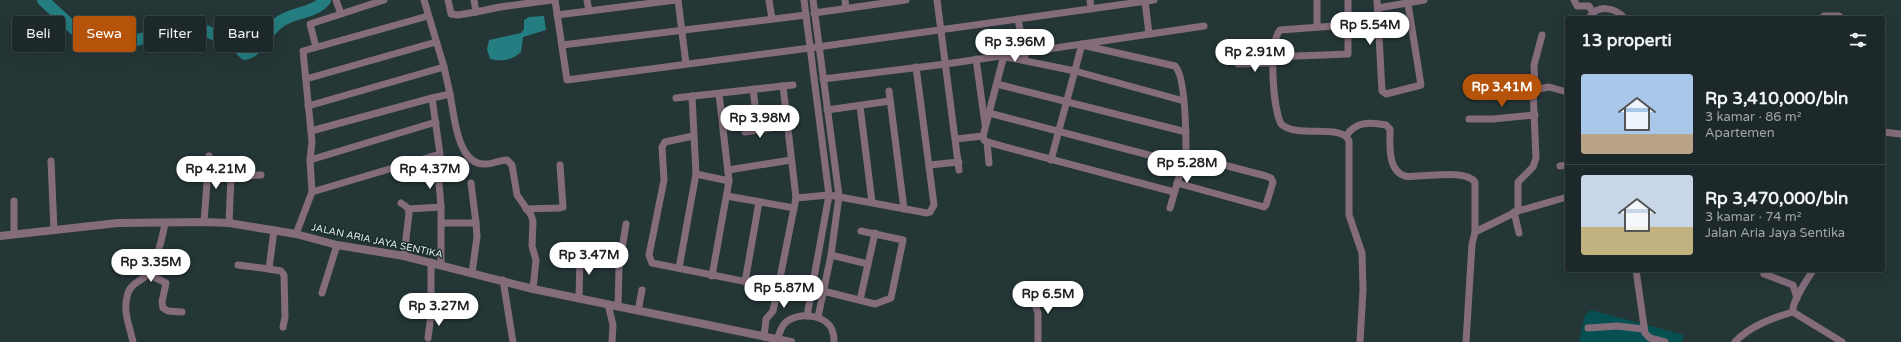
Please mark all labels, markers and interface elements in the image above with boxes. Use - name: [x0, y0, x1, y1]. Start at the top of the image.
- pin: Rp 5.54M: [1329, 12, 1411, 46]
- chip: Beli: [12, 16, 65, 52]
- chip: Sewa: [73, 16, 136, 52]
- chip: Filter: [144, 16, 206, 52]
- chip: Baru: [214, 16, 273, 52]
- text: Rp 5.54M: [1339, 17, 1401, 33]
- pin: Rp 3.96M: [974, 29, 1056, 63]
- icon: filters: [1847, 29, 1869, 51]
- text: 13 properti: [1581, 30, 1672, 51]
- text: Rp 3.96M: [984, 34, 1046, 50]
- pin: Rp 2.91M: [1214, 39, 1296, 73]
- text: Rp 2.91M: [1224, 44, 1286, 60]
- pin: Rp 3.41M: [1461, 74, 1543, 108]
- text: Rp 3.41M: [1471, 79, 1533, 95]
- text: Rp 3,410,000/bln: [1705, 88, 1848, 109]
- icon: home: [1613, 90, 1661, 138]
- pin: Rp 3.98M: [719, 105, 801, 139]
- text: 3 kamar · 86 m²: [1705, 109, 1802, 125]
- text: Rp 3.98M: [729, 110, 791, 126]
- text: Apartemen: [1705, 125, 1775, 141]
- pin: Rp 5.28M: [1146, 150, 1228, 184]
- text: Rp 5.28M: [1156, 155, 1218, 171]
- pin: Rp 4.21M: [175, 156, 257, 190]
- pin: Rp 4.37M: [389, 156, 471, 190]
- text: Rp 4.21M: [185, 161, 247, 177]
- text: Rp 4.37M: [399, 161, 461, 177]
- text: Rp 3,470,000/bln: [1705, 188, 1848, 209]
- icon: home: [1613, 191, 1661, 239]
- text: 3 kamar · 74 m²: [1705, 209, 1802, 225]
- street label: JALAN ARIA JAYA SENTIKA: [310, 221, 444, 261]
- text: Jalan Aria Jaya Sentika: [1705, 225, 1845, 241]
- pin: Rp 3.47M: [548, 242, 630, 276]
- text: Rp 3.47M: [558, 247, 620, 263]
- pin: Rp 3.35M: [110, 249, 192, 283]
- text: Rp 3.35M: [120, 254, 182, 270]
- pin: Rp 5.87M: [743, 275, 825, 309]
- text: Rp 5.87M: [753, 280, 815, 296]
- pin: Rp 6.5M: [1011, 281, 1085, 315]
- text: Rp 6.5M: [1021, 286, 1075, 302]
- pin: Rp 3.27M: [398, 293, 480, 327]
- text: Rp 3.27M: [408, 298, 470, 314]

